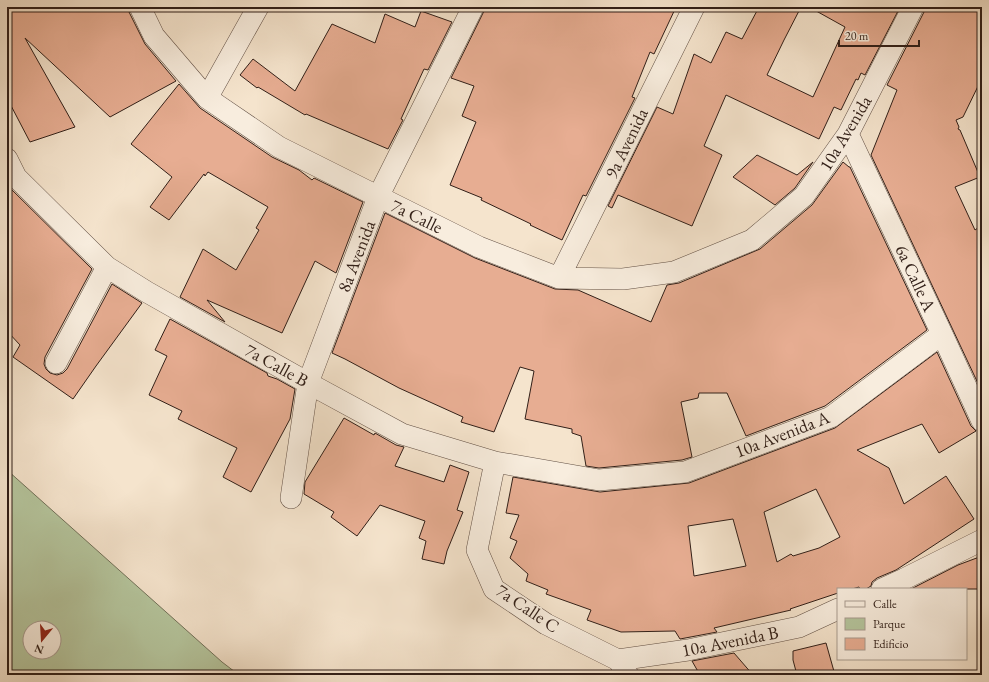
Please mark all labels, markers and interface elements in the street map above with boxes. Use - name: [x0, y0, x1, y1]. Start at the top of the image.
- scale bar: [839, 22, 919, 48]
- text: 20 m: [845, 28, 869, 44]
- street label: 10a Avenida: [814, 90, 877, 175]
- street label: 9a Avenida: [599, 103, 653, 182]
- street label: 7a Calle: [387, 194, 447, 238]
- street label: 8a Avenida: [332, 216, 381, 295]
- street label: 6a Calle A: [891, 241, 942, 316]
- street label: 7a Calle B: [241, 338, 313, 392]
- street label: 10a Avenida A: [731, 405, 833, 463]
- street label: 7a Calle C: [492, 578, 564, 638]
- legend: [837, 588, 967, 660]
- text: Calle: [873, 596, 897, 612]
- text: Parque: [873, 616, 905, 632]
- north arrow: [22, 620, 62, 660]
- street label: 10a Avenida B: [680, 620, 780, 662]
- text: Edificio: [873, 636, 909, 652]
- text: N: [32, 641, 45, 658]

